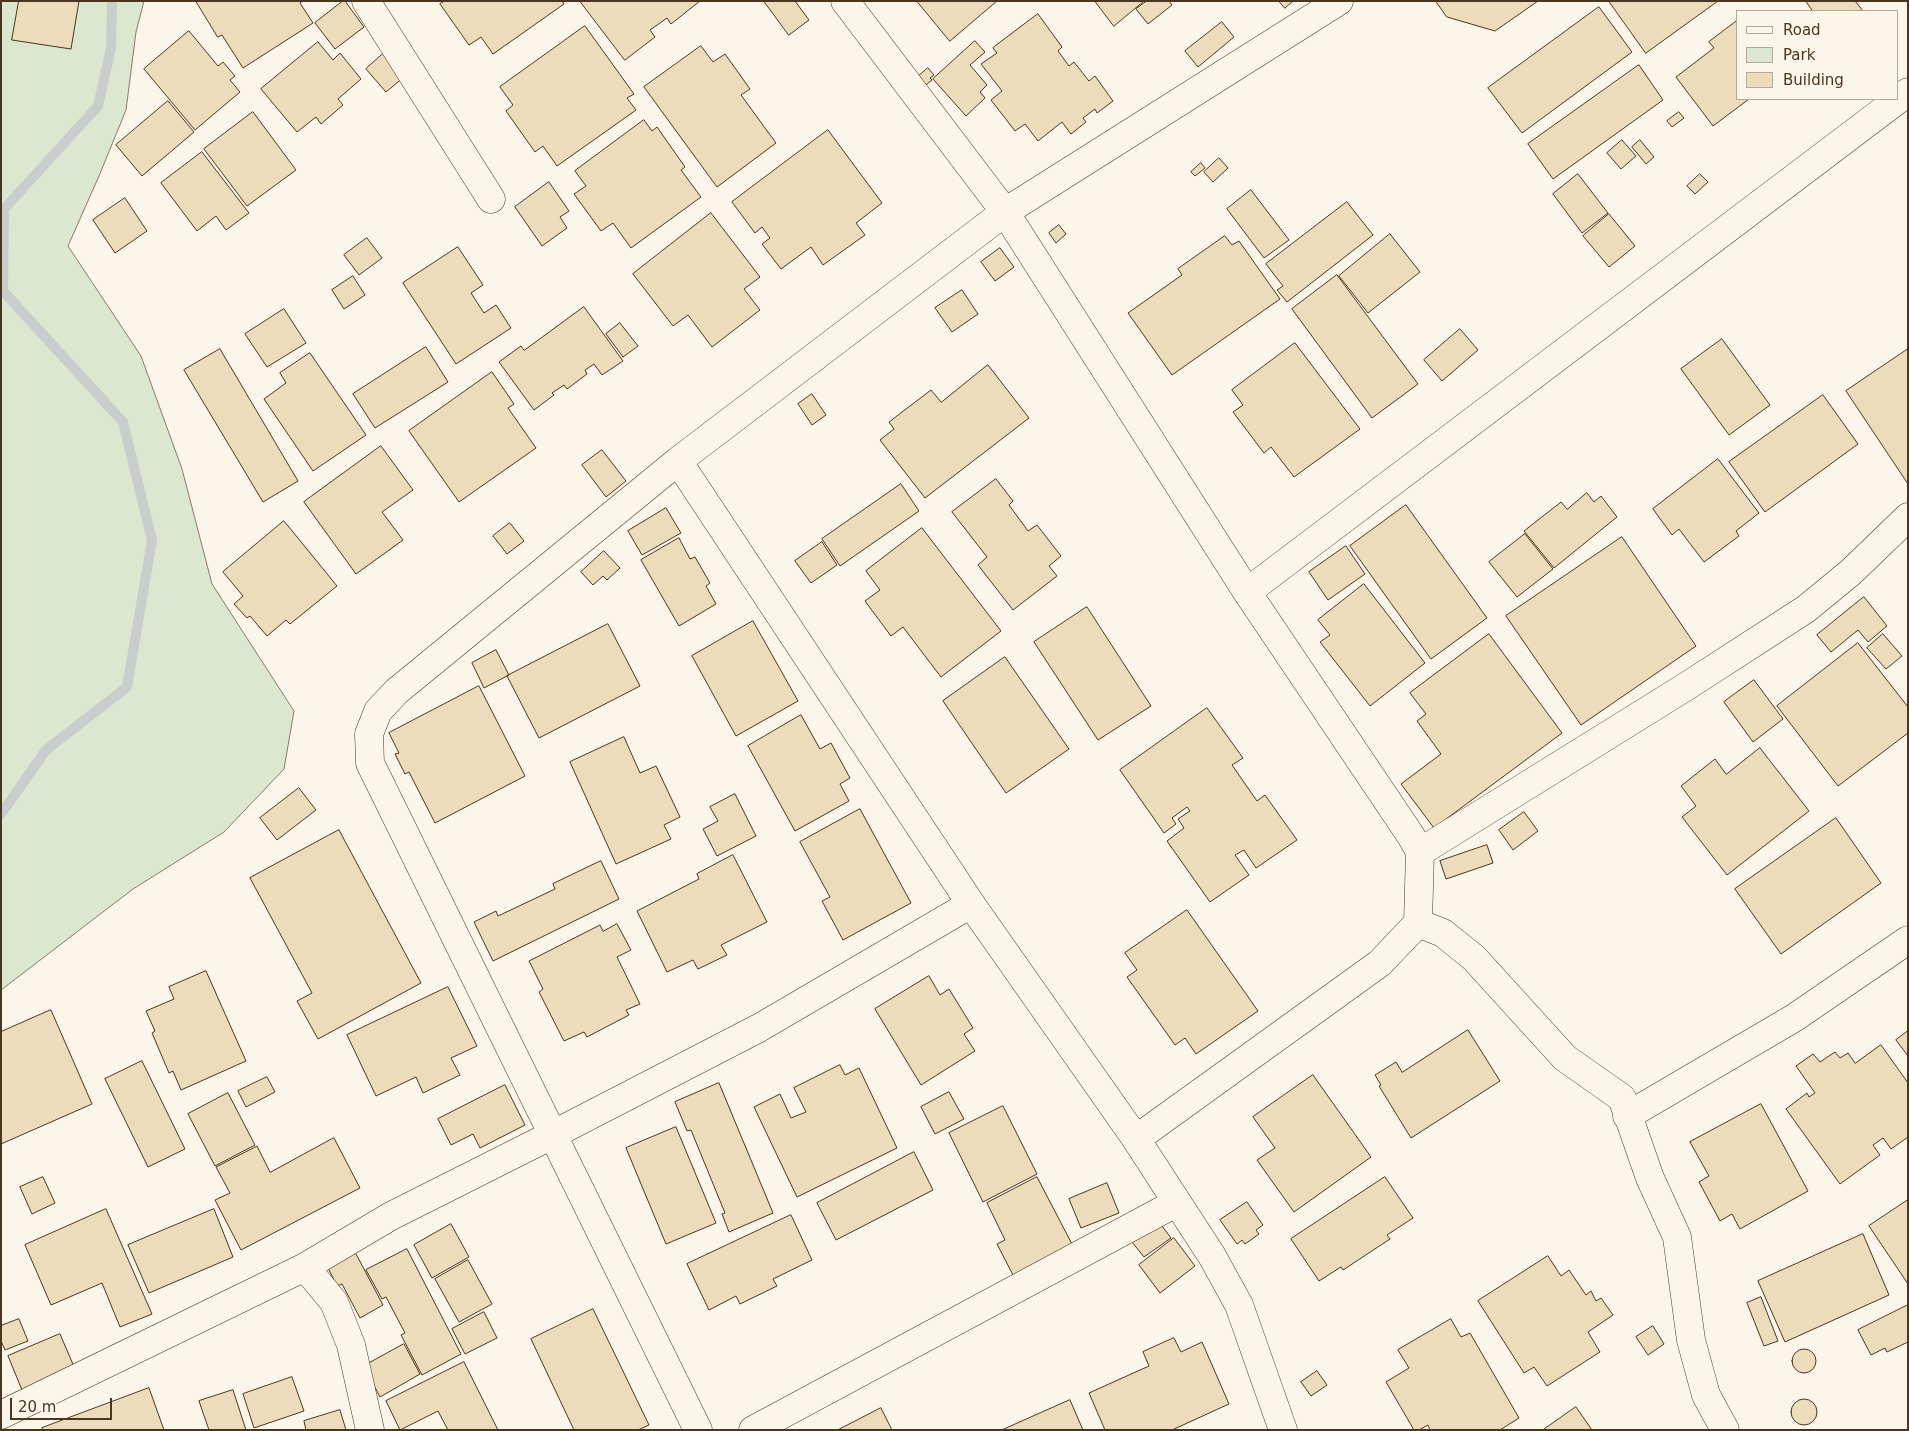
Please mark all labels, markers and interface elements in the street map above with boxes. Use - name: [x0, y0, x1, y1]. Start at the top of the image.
- legend: [1736, 10, 1899, 100]
- text: Road: [1783, 21, 1821, 39]
- text: Park: [1783, 46, 1815, 64]
- text: Building: [1783, 71, 1844, 89]
- scale bar: [12, 1388, 115, 1420]
- text: 20 m: [18, 1398, 56, 1416]

